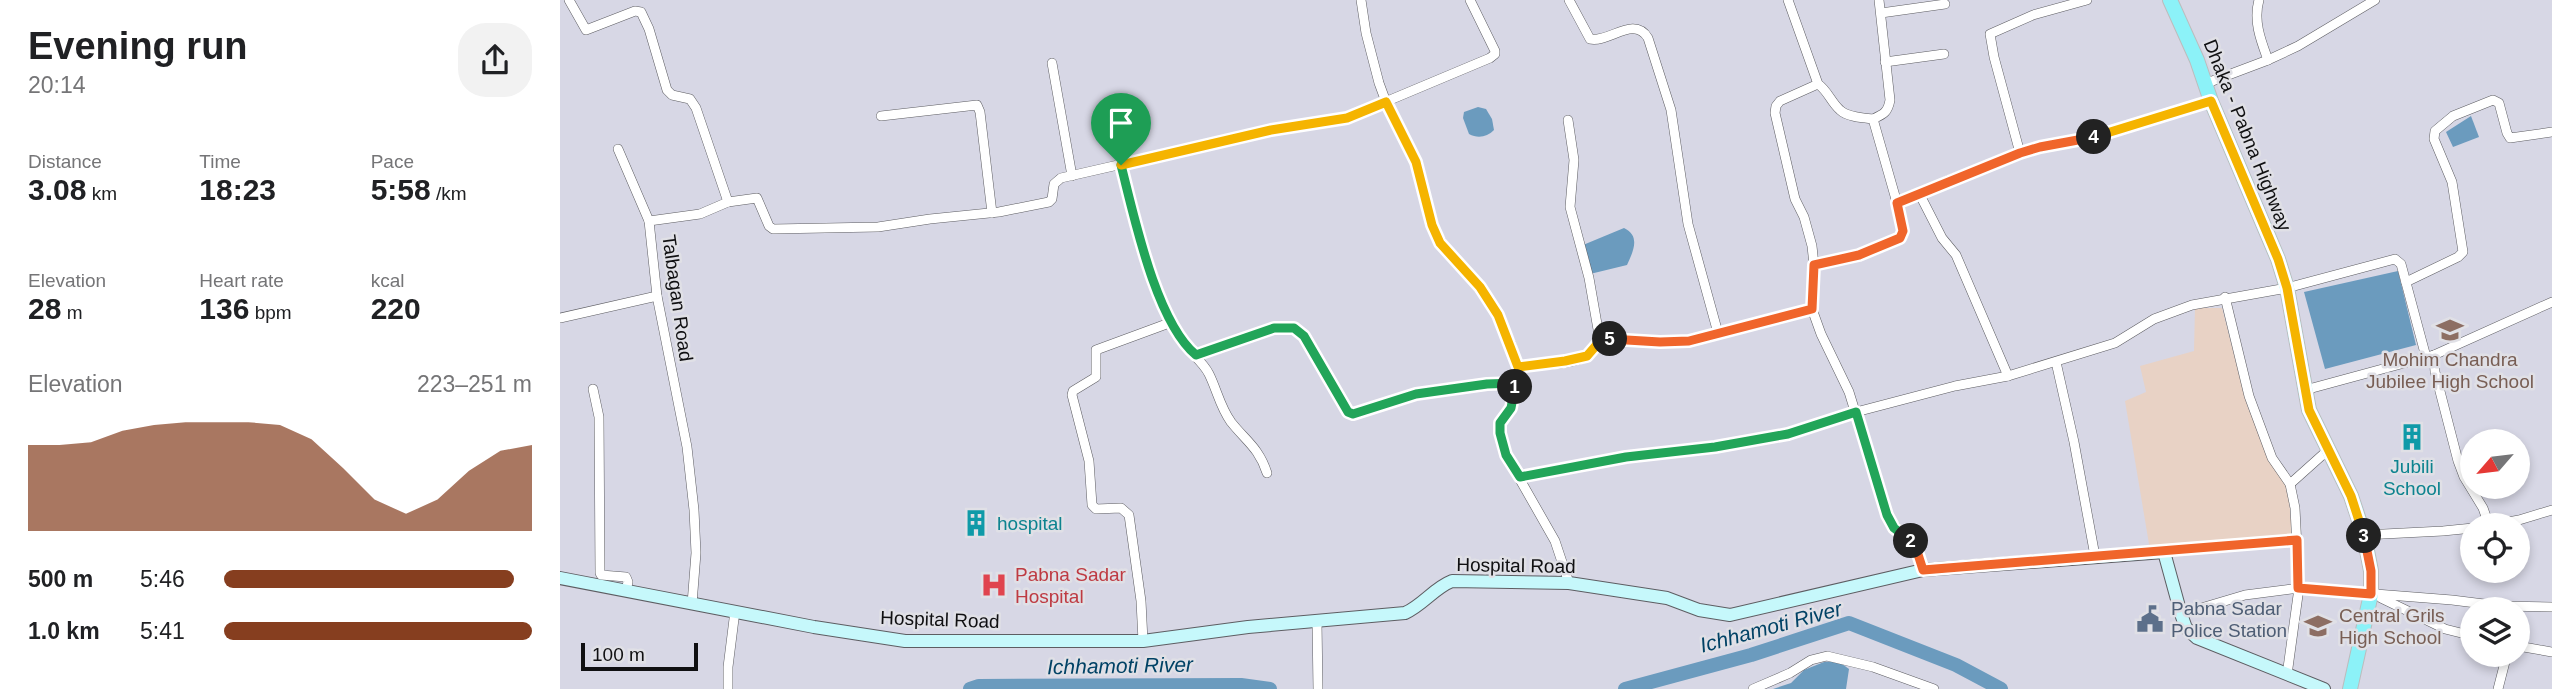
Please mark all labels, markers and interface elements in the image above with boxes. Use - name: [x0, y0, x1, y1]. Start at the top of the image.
- button: share: [458, 23, 532, 97]
- text: Evening run: [28, 25, 248, 67]
- street label: Dhaka - Pabna Highway: [2199, 36, 2296, 235]
- text: 20:14: [28, 72, 86, 98]
- pin: [1091, 93, 1151, 165]
- icon: arrive: [1102, 104, 1140, 142]
- pin: 4: [2076, 120, 2112, 154]
- text: 4: [2088, 126, 2099, 147]
- text: Distance: [28, 151, 102, 172]
- text: Time: [199, 151, 241, 172]
- text: Pace: [371, 151, 414, 172]
- text: 3.08: [28, 173, 86, 206]
- text: 18:23: [199, 173, 276, 206]
- text: 5:58: [371, 173, 431, 206]
- text: km: [86, 183, 117, 204]
- text: /km: [431, 183, 467, 204]
- street label: Talbagan Road: [658, 233, 697, 363]
- text: Elevation: [28, 270, 106, 291]
- text: Heart rate: [199, 270, 284, 291]
- text: kcal: [371, 270, 404, 291]
- text: 28: [28, 292, 61, 325]
- text: 136: [199, 292, 249, 325]
- text: 220: [371, 292, 421, 325]
- text: m: [61, 302, 82, 323]
- text: bpm: [249, 302, 292, 323]
- school or university icon: Mohim Chandra Jubilee High School: [2435, 315, 2465, 345]
- pin: 5: [1592, 322, 1628, 356]
- text: 5: [1604, 328, 1615, 349]
- place label: Mohim Chandra Jubilee High School: [2366, 349, 2534, 392]
- pin: 1: [1497, 370, 1532, 404]
- text: Elevation: [28, 371, 123, 397]
- text: 223–251 m: [417, 371, 532, 397]
- text: 1: [1509, 376, 1520, 397]
- building icon: Jubili School: [2397, 422, 2427, 452]
- north arrow: [2460, 429, 2530, 499]
- map controls: [2460, 429, 2530, 667]
- place label: Jubili School: [2383, 456, 2441, 499]
- building icon: hospital: [961, 508, 991, 538]
- place label: hospital: [997, 513, 1063, 534]
- button: locate: [2460, 513, 2530, 583]
- pin: 3: [2346, 518, 2382, 554]
- pin: 2: [1894, 524, 1928, 558]
- text: 3: [2358, 525, 2369, 546]
- text: 2: [1905, 530, 1916, 551]
- street label: Hospital Road: [1456, 554, 1576, 577]
- place label: Pabna Sadar Hospital: [1015, 564, 1127, 607]
- text: 500 m: [28, 566, 93, 592]
- text: 5:46: [140, 566, 185, 592]
- hospital icon: Pabna Sadar Hospital: [979, 570, 1009, 600]
- water label: Ichhamoti River: [1697, 596, 1845, 657]
- button: layers: [2460, 597, 2530, 667]
- place label: Pabna Sadar Police Station: [2171, 598, 2287, 641]
- public building icon: Pabna Sadar Police Station: [2135, 604, 2165, 634]
- place label: Central Grils High School: [2339, 605, 2445, 648]
- street label: Hospital Road: [880, 607, 1000, 632]
- school or university icon: Central Grils High School: [2303, 611, 2333, 641]
- text: 1.0 km: [28, 618, 100, 644]
- text: 5:41: [140, 618, 185, 644]
- scale bar: [581, 640, 698, 672]
- text: 100 m: [592, 644, 645, 665]
- water label: Ichhamoti River: [1047, 653, 1194, 678]

